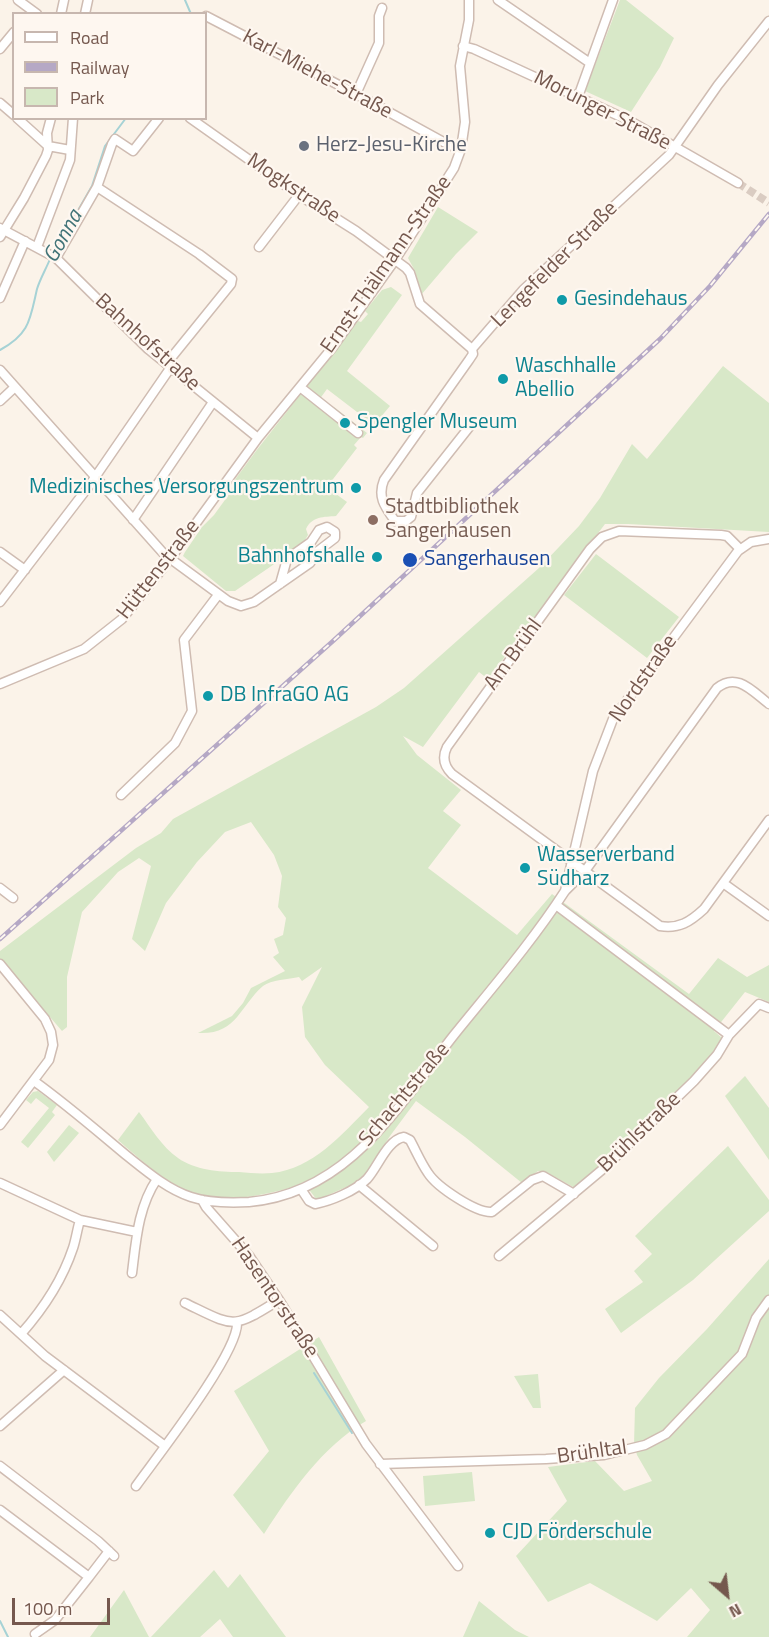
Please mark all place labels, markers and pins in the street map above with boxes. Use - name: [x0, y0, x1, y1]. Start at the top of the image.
- place label: Herz-Jesu-Kirche: [316, 133, 467, 159]
- marker: Herz-Jesu-Kirche: [297, 139, 311, 153]
- place label: Gesindehaus: [574, 287, 688, 313]
- marker: Gesindehaus: [555, 293, 569, 307]
- place label: Waschhalle Abellio: [515, 354, 616, 404]
- marker: Waschhalle Abellio: [496, 372, 510, 386]
- place label: Spengler Museum: [357, 410, 517, 436]
- marker: Spengler Museum: [338, 416, 352, 430]
- place label: Medizinisches Versorgungszentrum: [29, 475, 344, 501]
- marker: Medizinisches Versorgungszentrum: [349, 481, 363, 495]
- place label: Stadtbibliothek Sangerhausen: [385, 495, 519, 545]
- marker: Stadtbibliothek Sangerhausen: [366, 513, 380, 527]
- place label: Bahnhofshalle: [238, 544, 365, 570]
- place label: Sangerhausen: [424, 547, 550, 573]
- marker: Bahnhofshalle: [370, 550, 384, 564]
- marker: Sangerhausen: [401, 551, 419, 569]
- place label: DB InfraGO AG: [220, 683, 349, 709]
- marker: DB InfraGO AG: [201, 689, 215, 703]
- place label: Wasserverband Südharz: [537, 843, 675, 893]
- marker: Wasserverband Südharz: [518, 861, 532, 875]
- place label: CJD Förderschule: [502, 1520, 652, 1546]
- marker: CJD Förderschule: [483, 1526, 497, 1540]

